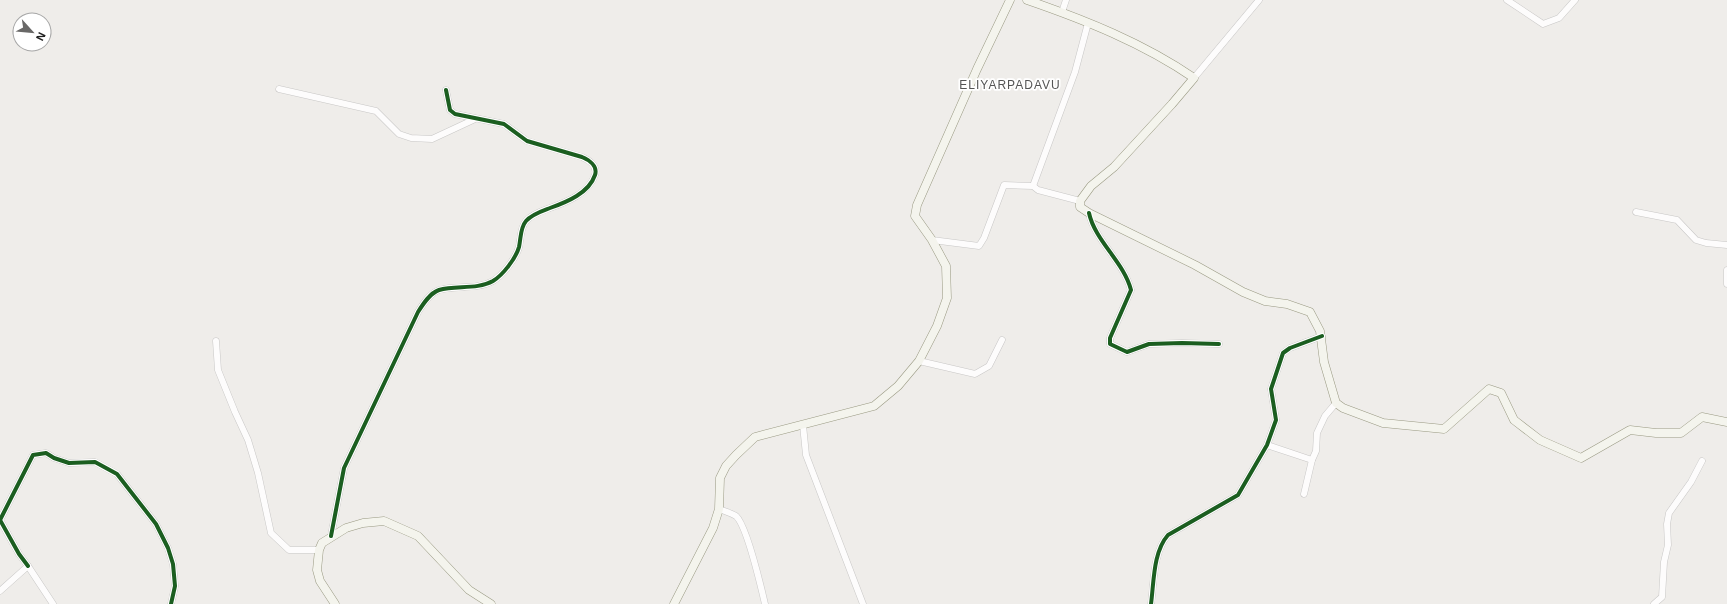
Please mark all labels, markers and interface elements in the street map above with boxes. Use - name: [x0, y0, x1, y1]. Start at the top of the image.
- north arrow: [12, 12, 52, 52]
- text: N: [34, 30, 48, 43]
- district label: ELIYARPADAVU: [959, 78, 1061, 92]

